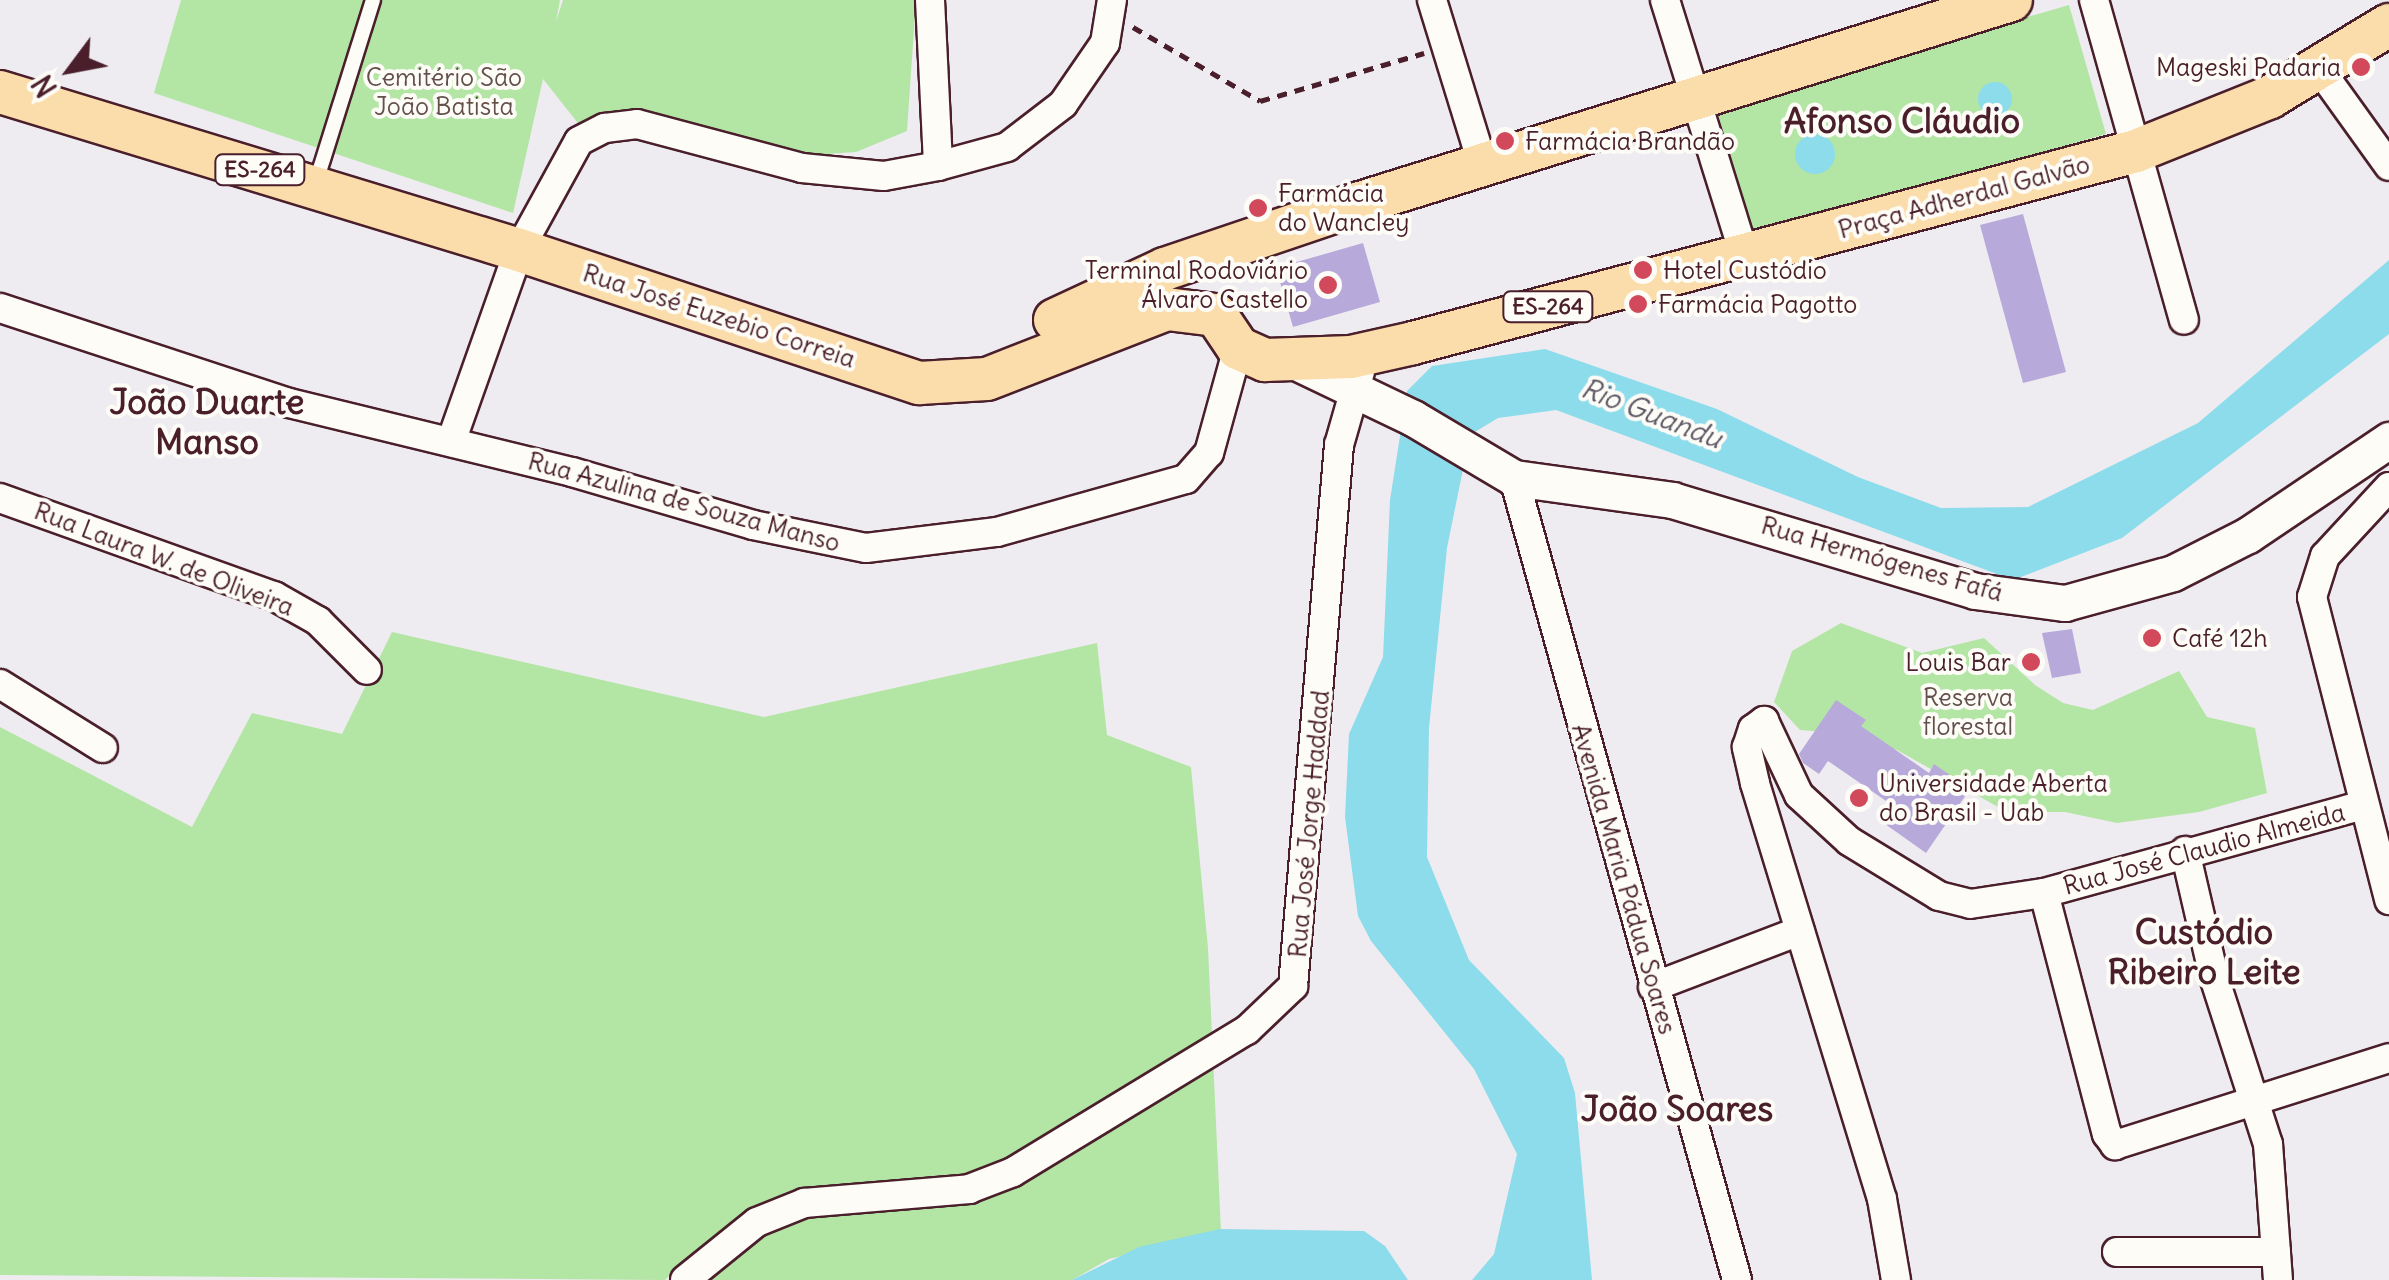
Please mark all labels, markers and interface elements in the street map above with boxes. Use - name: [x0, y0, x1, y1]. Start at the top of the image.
- north arrow: [20, 20, 120, 120]
- place label: Mageski Padaria: [2156, 52, 2341, 82]
- marker: Mageski Padaria: [2350, 56, 2372, 78]
- park label: Cemitério São João Batista: [366, 63, 522, 122]
- text: N: [24, 68, 65, 104]
- district label: Afonso Cláudio: [1784, 99, 2020, 141]
- place label: Farmácia Brandão: [1525, 126, 1735, 156]
- marker: Farmácia Brandão: [1494, 130, 1516, 152]
- street label: Praça Adherdal Galvão: [1835, 149, 2093, 245]
- road number: ES-264: [212, 153, 308, 187]
- place label: Farmácia do Wancley: [1278, 179, 1409, 238]
- marker: Farmácia do Wancley: [1247, 197, 1269, 219]
- place label: Hotel Custódio: [1663, 255, 1827, 285]
- place label: Terminal Rodoviário Álvaro Castello: [1085, 256, 1308, 315]
- street label: Rua José Euzebio Correia: [579, 258, 859, 374]
- marker: Hotel Custódio: [1632, 259, 1654, 281]
- marker: Terminal Rodoviário Álvaro Castello: [1317, 274, 1339, 296]
- place label: Farmácia Pagotto: [1658, 289, 1857, 319]
- road number: ES-264: [1500, 290, 1596, 324]
- marker: Farmácia Pagotto: [1627, 293, 1649, 315]
- water label: Rio Guandu: [1577, 371, 1727, 455]
- district label: João Duarte Manso: [110, 380, 304, 462]
- street label: Rua Azulina de Souza Manso: [525, 446, 843, 558]
- street label: Rua Laura W. de Oliveira: [30, 496, 298, 622]
- street label: Rua Hermógenes Fafá: [1758, 510, 2006, 608]
- place label: Café 12h: [2172, 623, 2268, 653]
- marker: Café 12h: [2141, 627, 2163, 649]
- place label: Louis Bar: [1905, 647, 2011, 677]
- marker: Louis Bar: [2020, 651, 2042, 673]
- park label: Reserva florestal: [1923, 683, 2013, 742]
- street label: Rua José Jorge Haddad: [1282, 689, 1336, 959]
- street label: Avenida Maria Pádua Soares: [1565, 720, 1683, 1038]
- place label: Universidade Aberta do Brasil - Uab: [1879, 769, 2108, 828]
- marker: Universidade Aberta do Brasil - Uab: [1848, 787, 1870, 809]
- street label: Rua José Claudio Almeida: [2060, 797, 2348, 901]
- district label: Custódio Ribeiro Leite: [2107, 910, 2301, 992]
- district label: João Soares: [1581, 1087, 1773, 1129]

